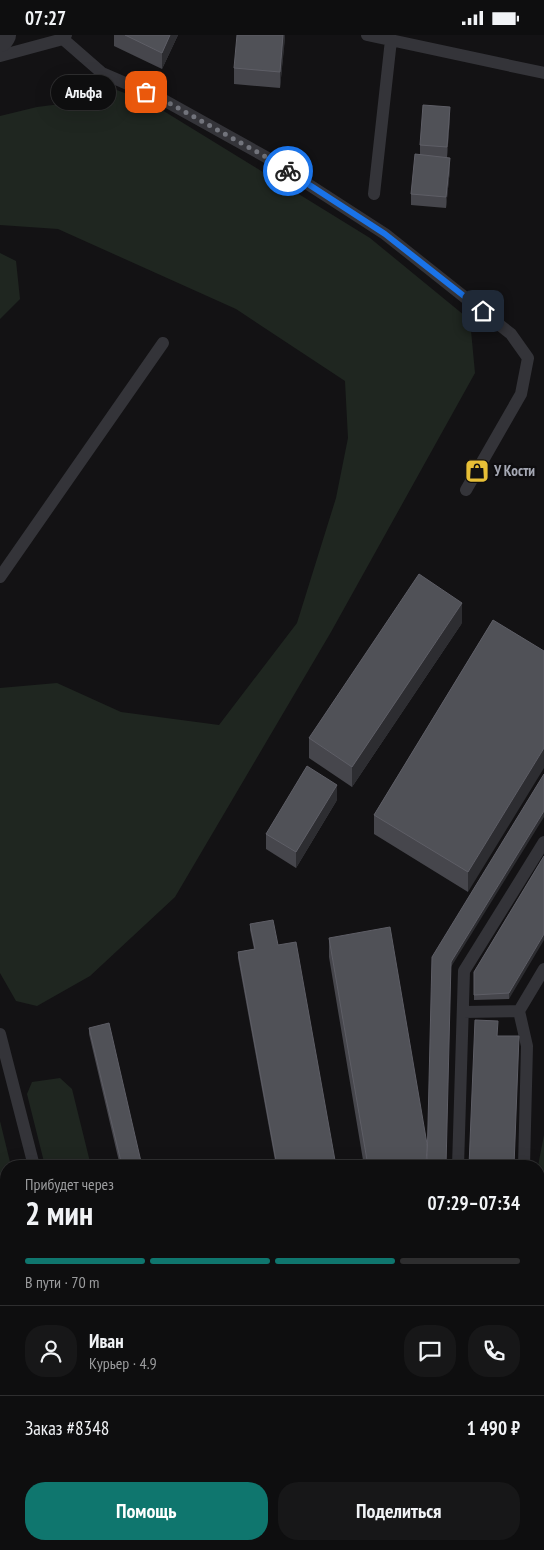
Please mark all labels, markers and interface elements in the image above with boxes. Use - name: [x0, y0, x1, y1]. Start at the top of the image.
- text: 07:27: [25, 6, 66, 30]
- pin: [125, 71, 167, 113]
- callout: Альфа: [51, 75, 116, 109]
- icon: bag: [132, 78, 160, 106]
- text: Альфа: [65, 82, 102, 102]
- courier: [263, 146, 313, 196]
- icon: bike: [274, 157, 302, 185]
- pin: [462, 290, 504, 332]
- icon: home: [469, 297, 497, 325]
- shop icon: У Кости: [464, 458, 490, 484]
- place label: У Кости: [493, 461, 535, 480]
- text: Прибудет через: [25, 1174, 114, 1194]
- text: 07:29–07:34: [427, 1191, 520, 1215]
- text: 2 мин: [25, 1192, 93, 1234]
- text: В пути · 70 m: [25, 1272, 99, 1292]
- button: person: [25, 1325, 77, 1377]
- button: chat: [404, 1325, 456, 1377]
- button: phone: [468, 1325, 520, 1377]
- text: Иван: [89, 1329, 124, 1353]
- text: Курьер · 4.9: [89, 1353, 157, 1373]
- text: Заказ #8348: [25, 1416, 109, 1440]
- text: 1 490 ₽: [467, 1416, 520, 1440]
- button: Помощь: [25, 1482, 268, 1540]
- button: Поделиться: [278, 1482, 520, 1540]

